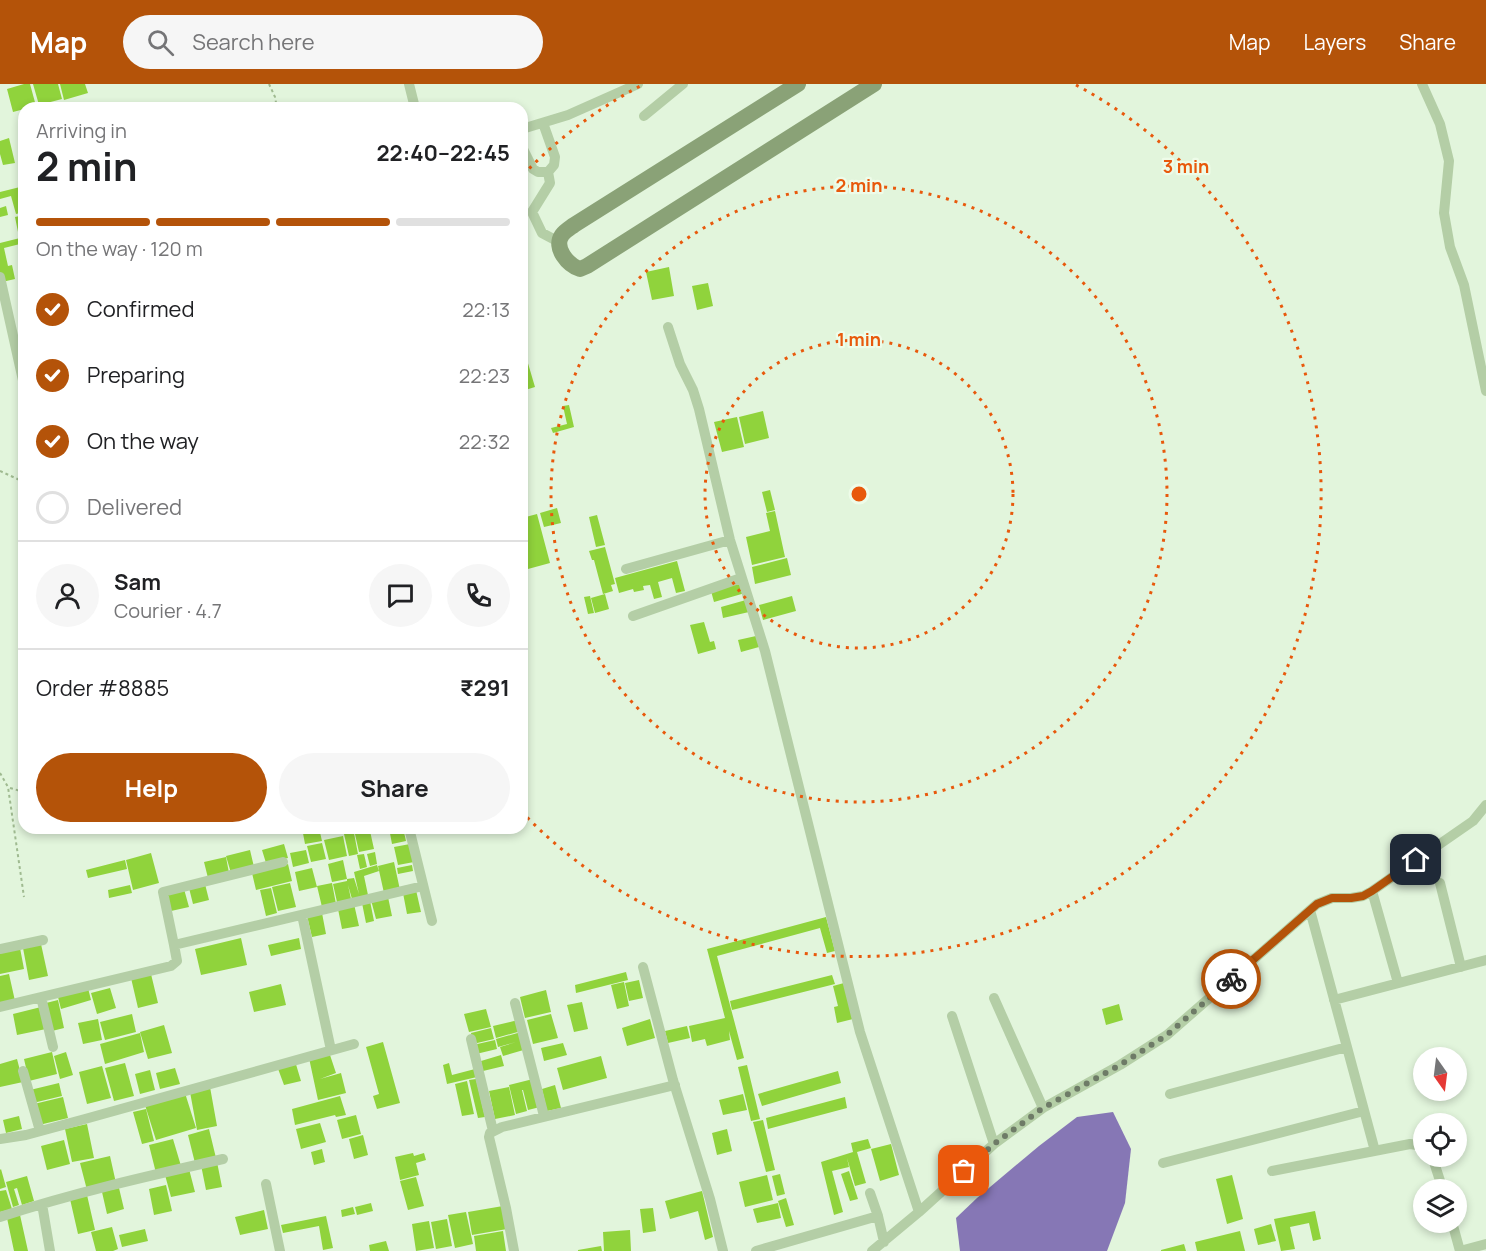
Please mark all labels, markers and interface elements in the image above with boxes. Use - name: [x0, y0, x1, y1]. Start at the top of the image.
- search box: [123, 15, 543, 69]
- text: Map: [30, 23, 87, 61]
- icon: search: [144, 26, 177, 59]
- text: Search here: [192, 27, 315, 57]
- text: Map: [1229, 28, 1270, 56]
- text: Layers: [1303, 28, 1366, 56]
- text: Share: [1399, 28, 1456, 56]
- text: Arriving in: [36, 117, 127, 144]
- text: 22:40–22:45: [377, 138, 510, 168]
- text: 2 min: [36, 139, 137, 193]
- text: 3 min: [1163, 154, 1209, 178]
- text: 2 min: [836, 173, 882, 197]
- text: On the way · 120 m: [36, 235, 203, 262]
- icon: check: [36, 293, 69, 326]
- text: Confirmed: [87, 294, 195, 324]
- text: 22:13: [462, 296, 510, 323]
- text: 1 min: [837, 327, 881, 351]
- icon: check: [36, 359, 69, 392]
- text: Preparing: [87, 360, 185, 390]
- text: 22:23: [459, 362, 510, 389]
- icon: check: [36, 425, 69, 458]
- text: On the way: [87, 426, 199, 456]
- text: 22:32: [459, 428, 510, 455]
- centre of rings: [849, 484, 869, 504]
- text: Delivered: [87, 492, 182, 522]
- button: person: [36, 564, 99, 627]
- button: chat: [369, 564, 432, 627]
- button: phone: [447, 564, 510, 627]
- text: Sam: [114, 567, 161, 597]
- text: Courier · 4.7: [114, 597, 222, 624]
- text: Order #8885: [36, 673, 169, 703]
- text: ₹291: [460, 673, 510, 703]
- button: Help: [36, 753, 267, 822]
- button: Share: [279, 753, 510, 822]
- pin: [1390, 834, 1441, 885]
- icon: home: [1399, 843, 1432, 876]
- courier: [1201, 949, 1261, 1009]
- icon: bike: [1215, 963, 1248, 996]
- north arrow: [1413, 1047, 1467, 1101]
- map controls: [1413, 1047, 1467, 1233]
- button: locate: [1413, 1113, 1467, 1167]
- pin: [938, 1145, 989, 1196]
- icon: bag: [947, 1154, 980, 1187]
- button: layers: [1413, 1179, 1467, 1233]

